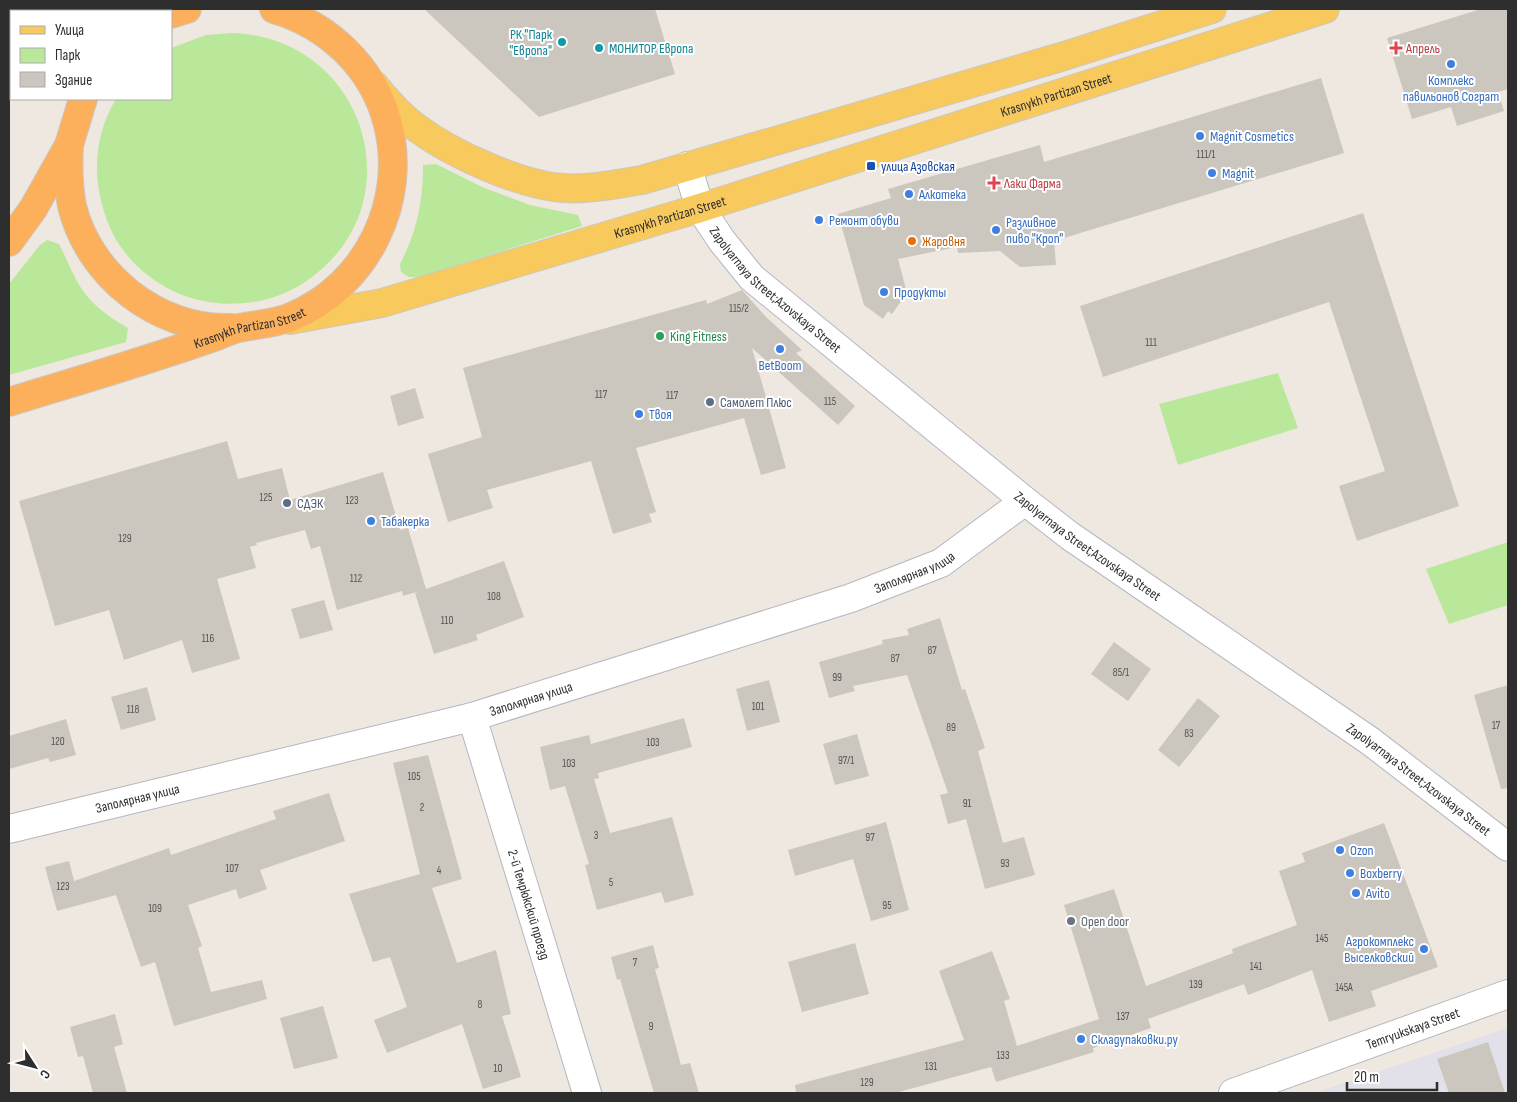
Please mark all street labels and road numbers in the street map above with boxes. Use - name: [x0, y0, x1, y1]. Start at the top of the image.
- street label: Krasnykh Partizan Street: [998, 69, 1114, 121]
- street label: Krasnykh Partizan Street: [612, 192, 728, 242]
- street label: Zapolyarnaya Street;Azovskaya Street: [706, 223, 845, 356]
- street label: Krasnykh Partizan Street: [192, 304, 309, 352]
- street label: Zapolyarnaya Street;Azovskaya Street: [1011, 488, 1164, 605]
- street label: Заполярная улица: [872, 548, 958, 597]
- street label: Заполярная улица: [487, 678, 575, 720]
- street label: Zapolyarnaya Street;Azovskaya Street: [1343, 719, 1494, 840]
- street label: Заполярная улица: [94, 780, 181, 817]
- street label: 2-й Темрюкский проезд: [504, 848, 554, 962]
- street label: Temryukskaya Street: [1364, 1004, 1462, 1053]

